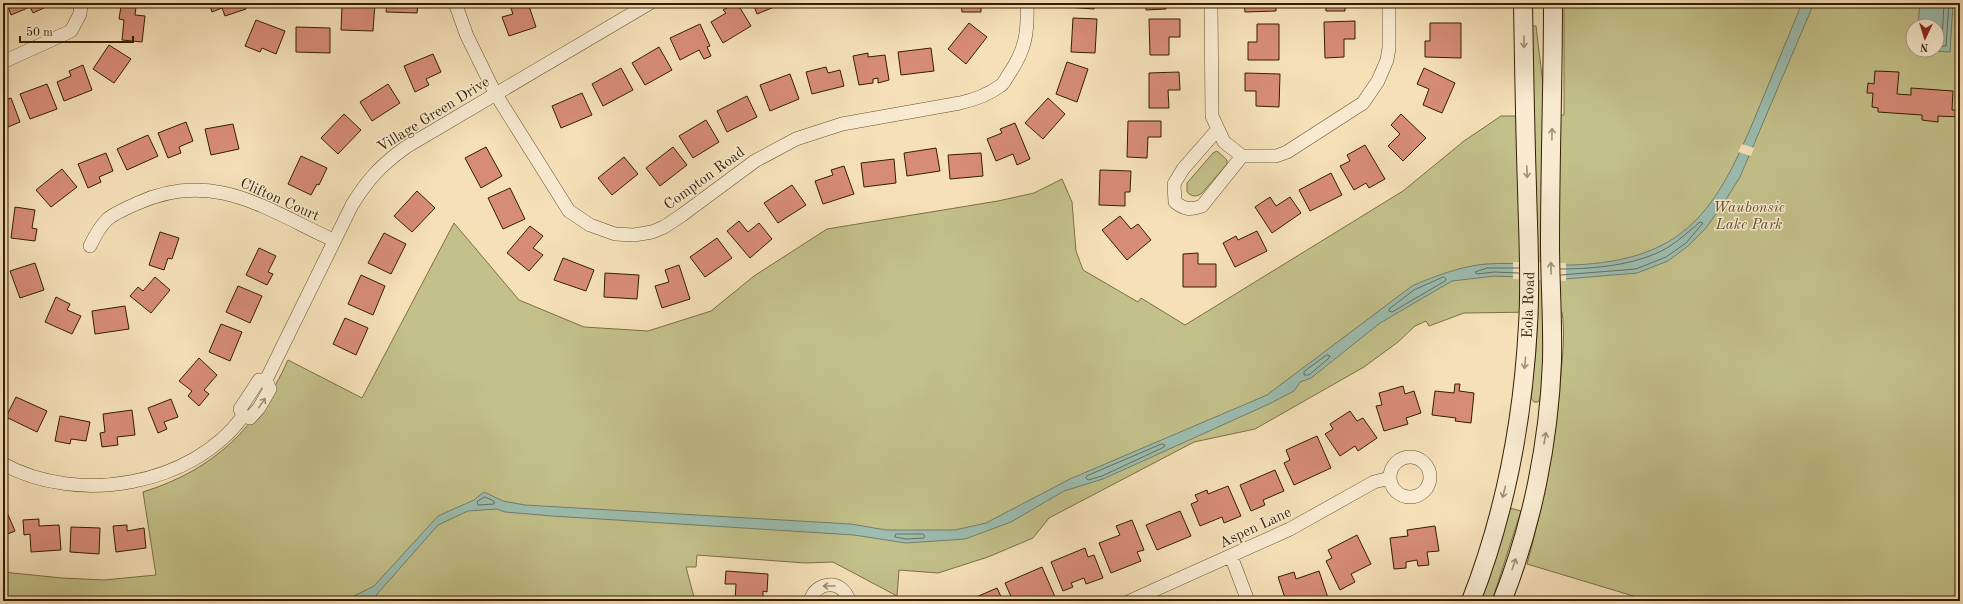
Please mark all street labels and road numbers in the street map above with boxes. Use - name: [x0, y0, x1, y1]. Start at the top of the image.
- street label: Village Green Drive: [375, 75, 492, 156]
- street label: Compton Road: [662, 145, 748, 213]
- street label: Clifton Court: [238, 176, 321, 225]
- street label: Eola Road: [1521, 271, 1538, 339]
- street label: Aspen Lane: [1217, 505, 1294, 552]

